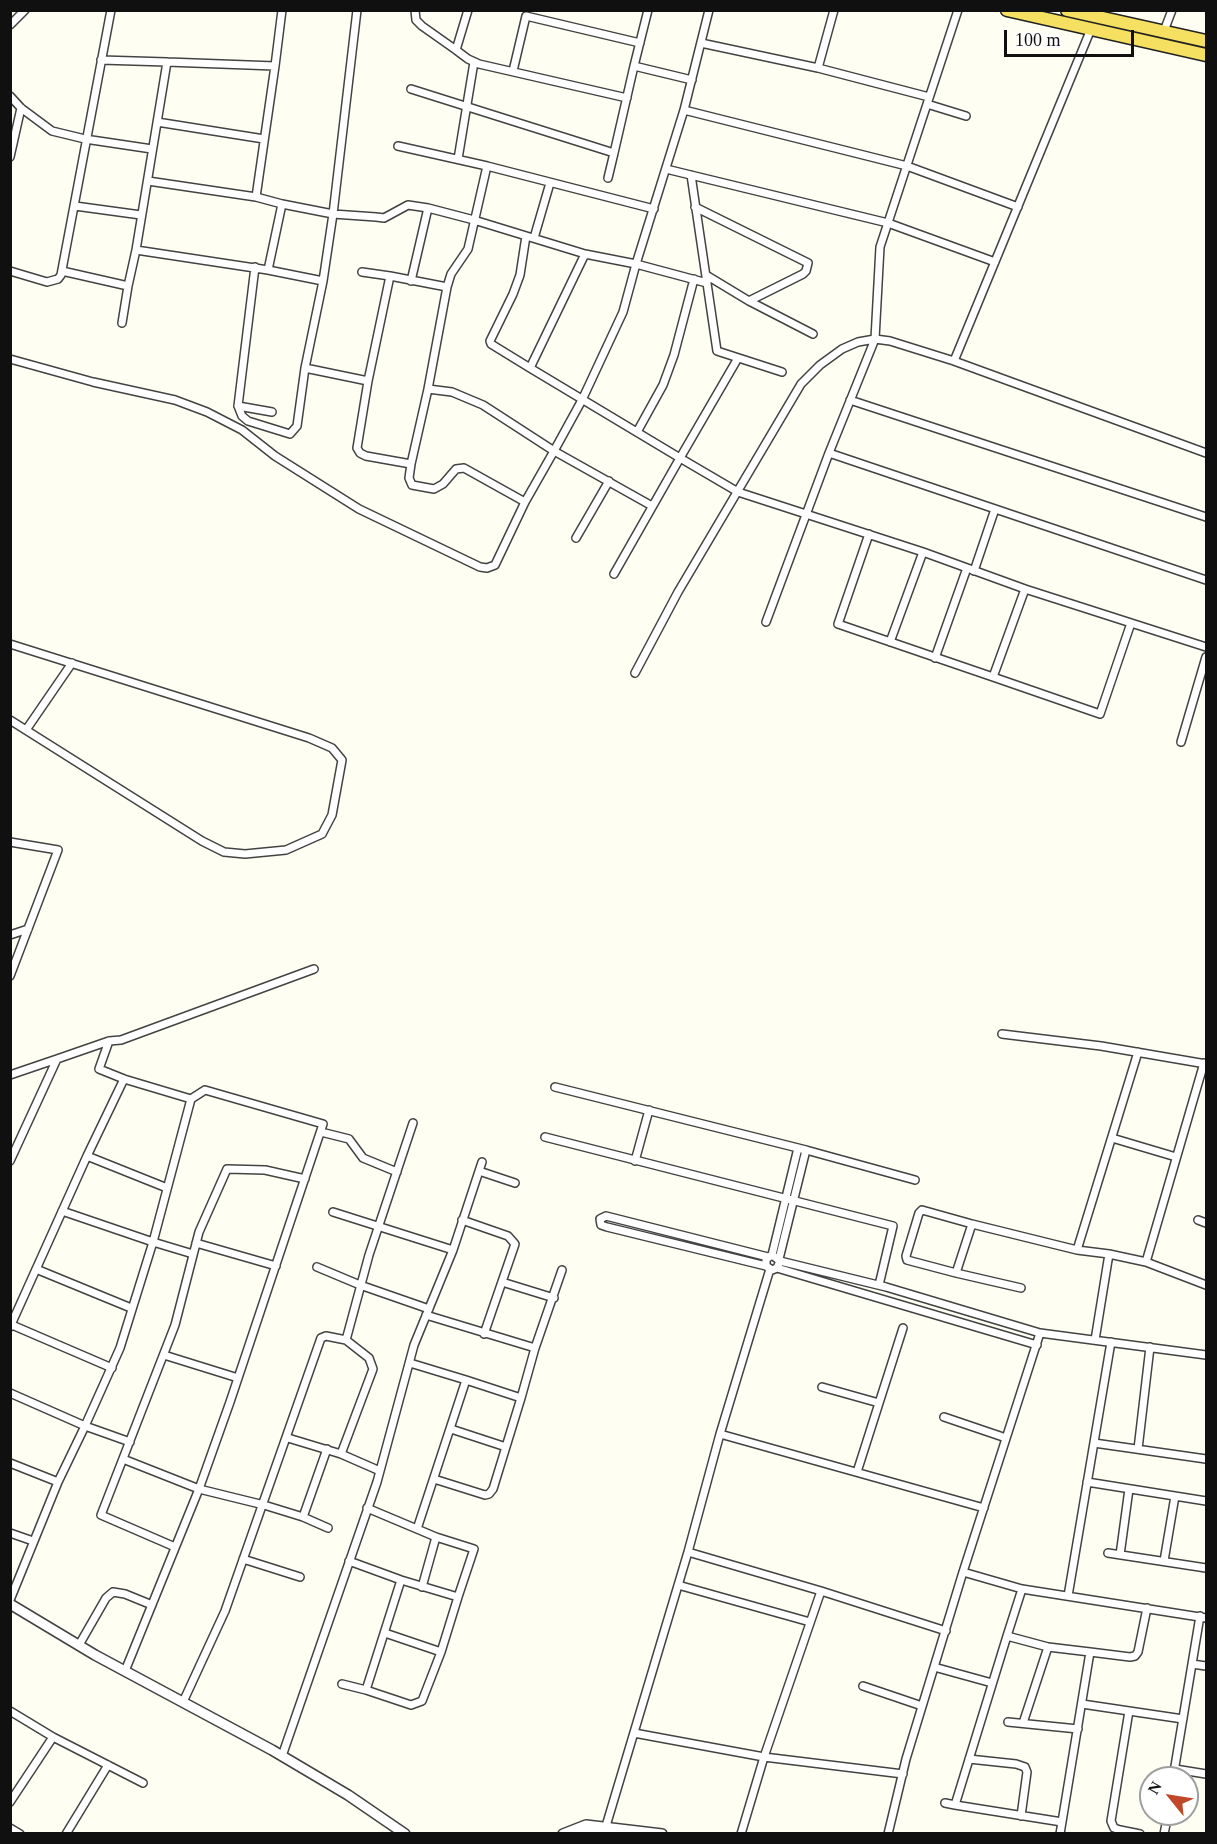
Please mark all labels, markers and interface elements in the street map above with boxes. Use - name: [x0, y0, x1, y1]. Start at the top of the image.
- scale bar: [1007, 18, 1138, 56]
- text: 100 m: [1015, 30, 1061, 50]
- north arrow: [1139, 1766, 1199, 1826]
- text: N: [1144, 1778, 1165, 1797]

